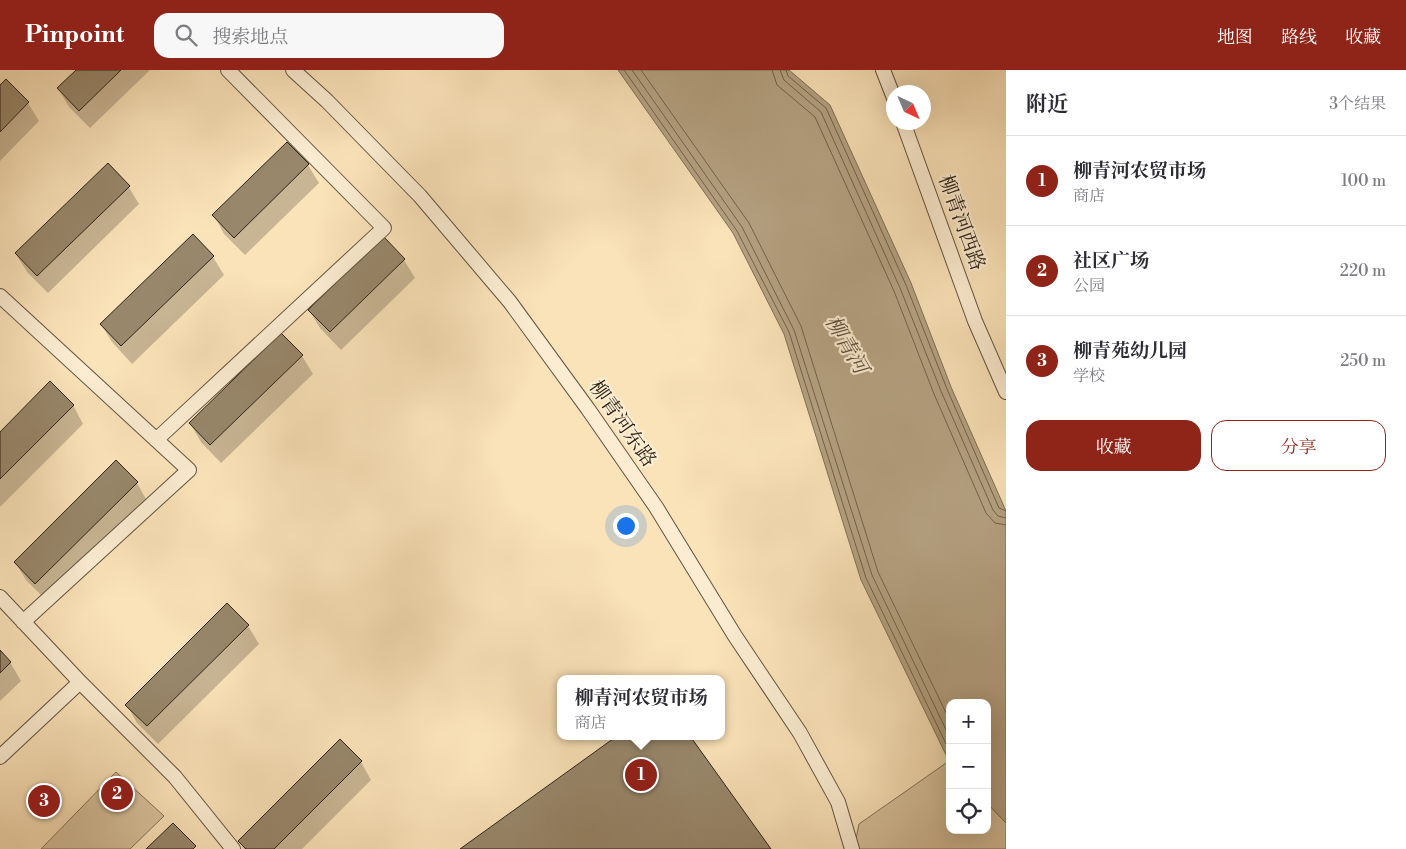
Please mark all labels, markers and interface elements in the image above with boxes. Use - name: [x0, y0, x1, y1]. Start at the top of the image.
- search box: [154, 13, 504, 58]
- text: Pinpoint: [25, 20, 124, 50]
- icon: search: [172, 21, 200, 49]
- text: 搜索地点: [212, 25, 288, 49]
- text: 地图: [1217, 26, 1253, 49]
- text: 路线: [1281, 26, 1317, 49]
- text: 收藏: [1345, 26, 1381, 49]
- north arrow: [886, 85, 931, 130]
- text: 附近: [1026, 92, 1068, 118]
- text: 3个结果: [1329, 94, 1386, 114]
- text: 柳青河农贸市场: [1073, 159, 1206, 183]
- text: 1: [1038, 171, 1046, 191]
- text: 100 m: [1341, 171, 1386, 191]
- street label: 柳青河西路: [932, 172, 990, 274]
- text: 商店: [1073, 186, 1105, 206]
- text: 社区广场: [1073, 249, 1149, 273]
- text: 2: [1037, 261, 1047, 281]
- text: 220 m: [1340, 261, 1386, 281]
- text: 公园: [1073, 276, 1105, 296]
- water label: 柳青河: [819, 311, 875, 382]
- text: 柳青苑幼儿园: [1073, 339, 1187, 363]
- text: 3: [1037, 351, 1047, 371]
- text: 250 m: [1340, 351, 1386, 371]
- text: 学校: [1073, 366, 1105, 386]
- street label: 柳青河东路: [583, 376, 661, 472]
- button: 收藏: [1026, 420, 1201, 471]
- button: 分享: [1211, 420, 1386, 471]
- your location: [613, 513, 639, 539]
- popup: [557, 675, 725, 740]
- text: 柳青河农贸市场: [574, 686, 708, 710]
- map controls: [946, 699, 991, 834]
- button: +: [946, 699, 991, 744]
- text: 商店: [574, 713, 607, 733]
- button: −: [946, 744, 991, 789]
- pin: 1: [625, 756, 657, 794]
- pin: 2: [101, 775, 133, 813]
- pin: 3: [28, 782, 60, 820]
- button: locate: [946, 789, 991, 834]

